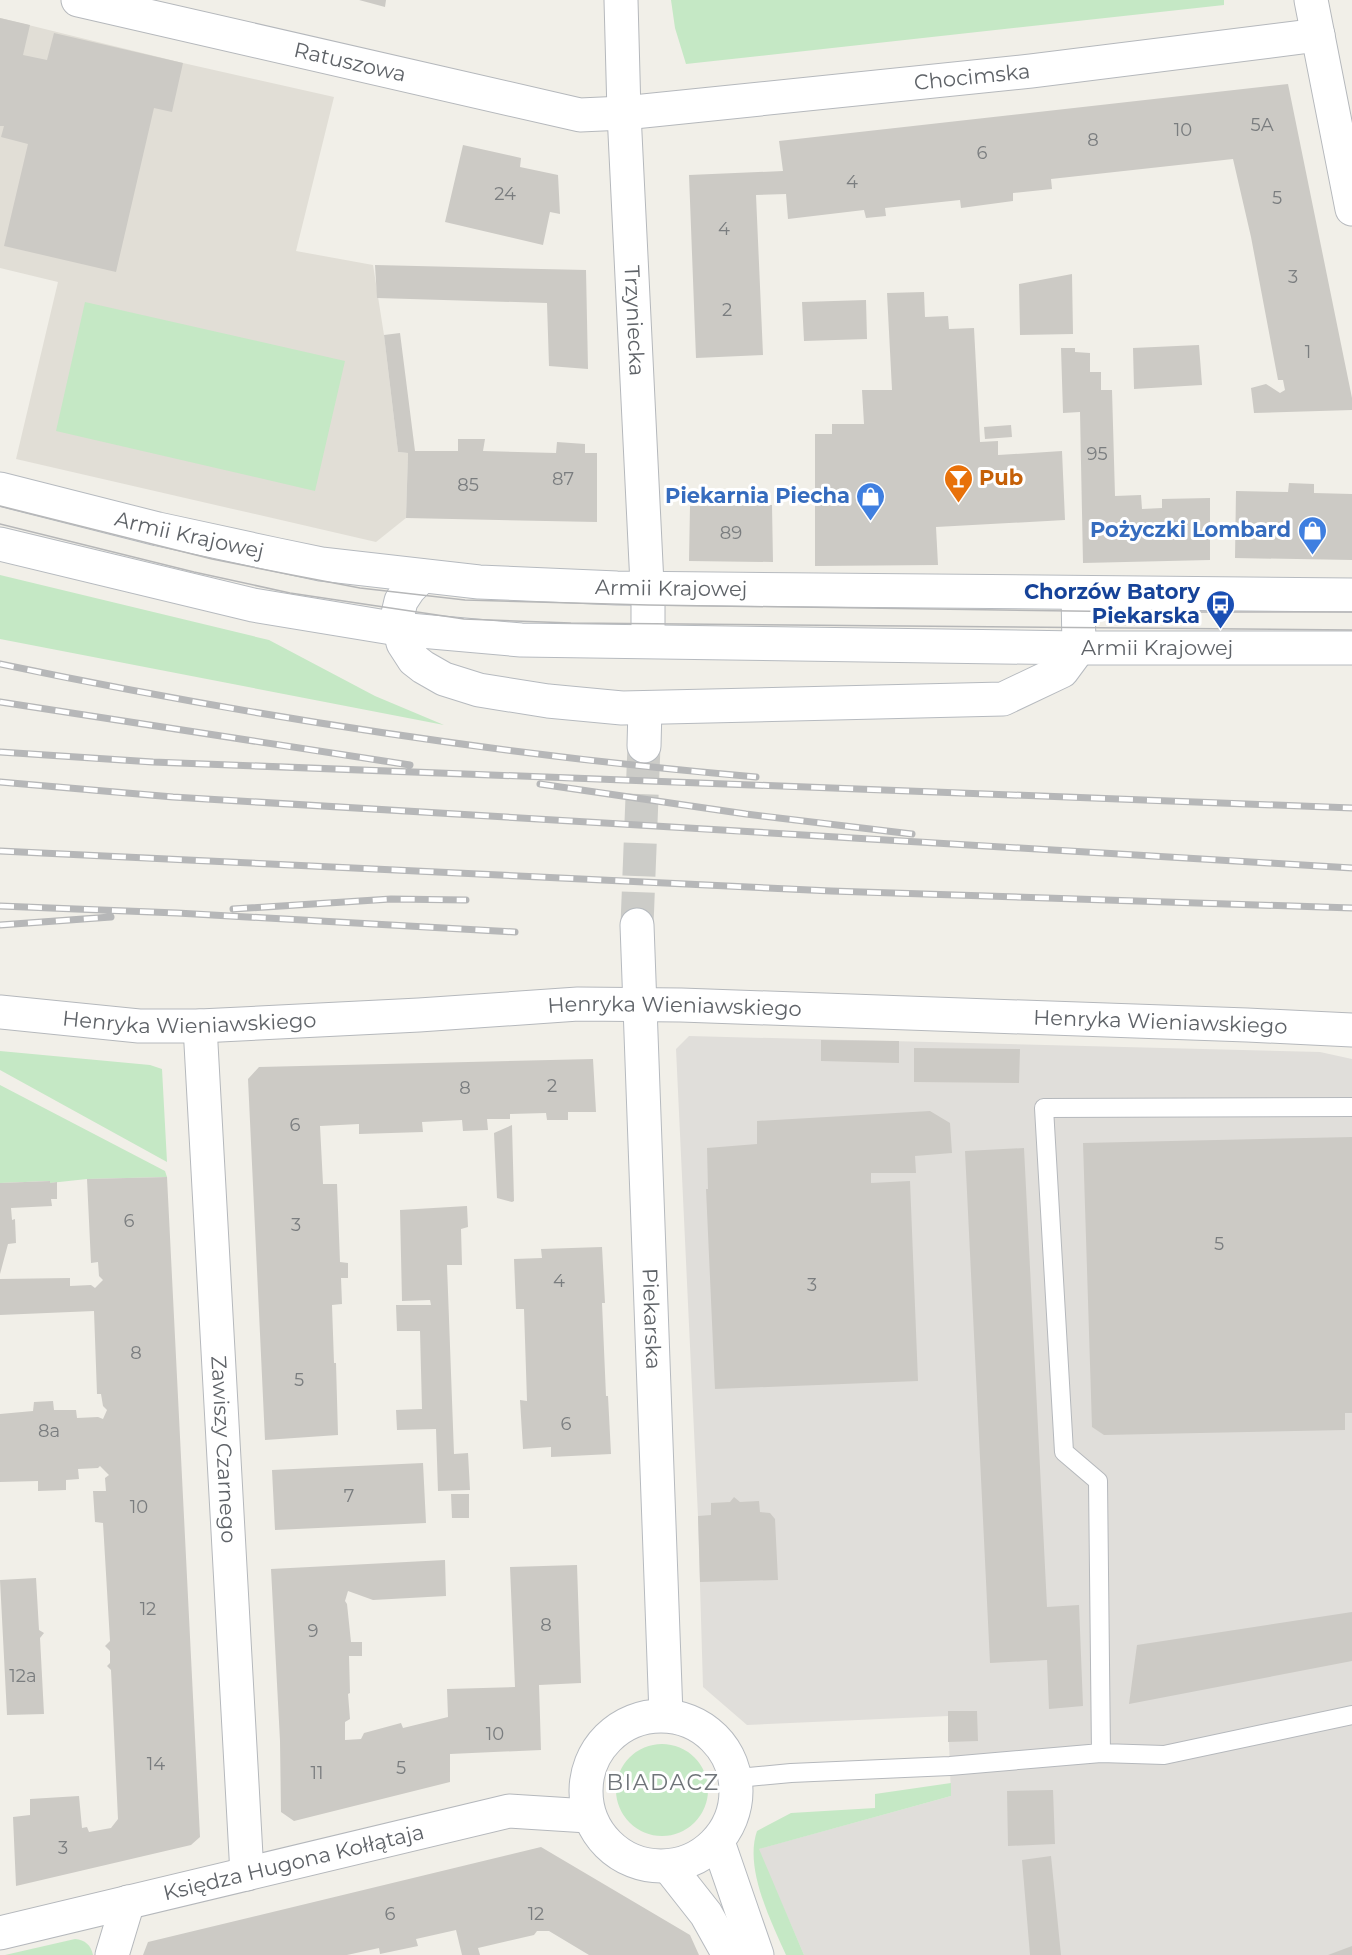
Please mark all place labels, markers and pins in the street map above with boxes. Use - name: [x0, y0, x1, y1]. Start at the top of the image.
- bar icon: Pub: [942, 462, 974, 504]
- place label: Pub: [979, 465, 1023, 490]
- shop icon: Piekarnia Piecha: [855, 480, 887, 522]
- place label: Piekarnia Piecha: [665, 483, 850, 508]
- shop icon: Pożyczki Lombard: [1296, 514, 1328, 556]
- place label: Pożyczki Lombard: [1090, 517, 1291, 542]
- place label: Chorzów Batory Piekarska: [1024, 579, 1200, 628]
- bus stop icon: Chorzów Batory Piekarska: [1205, 588, 1237, 630]

